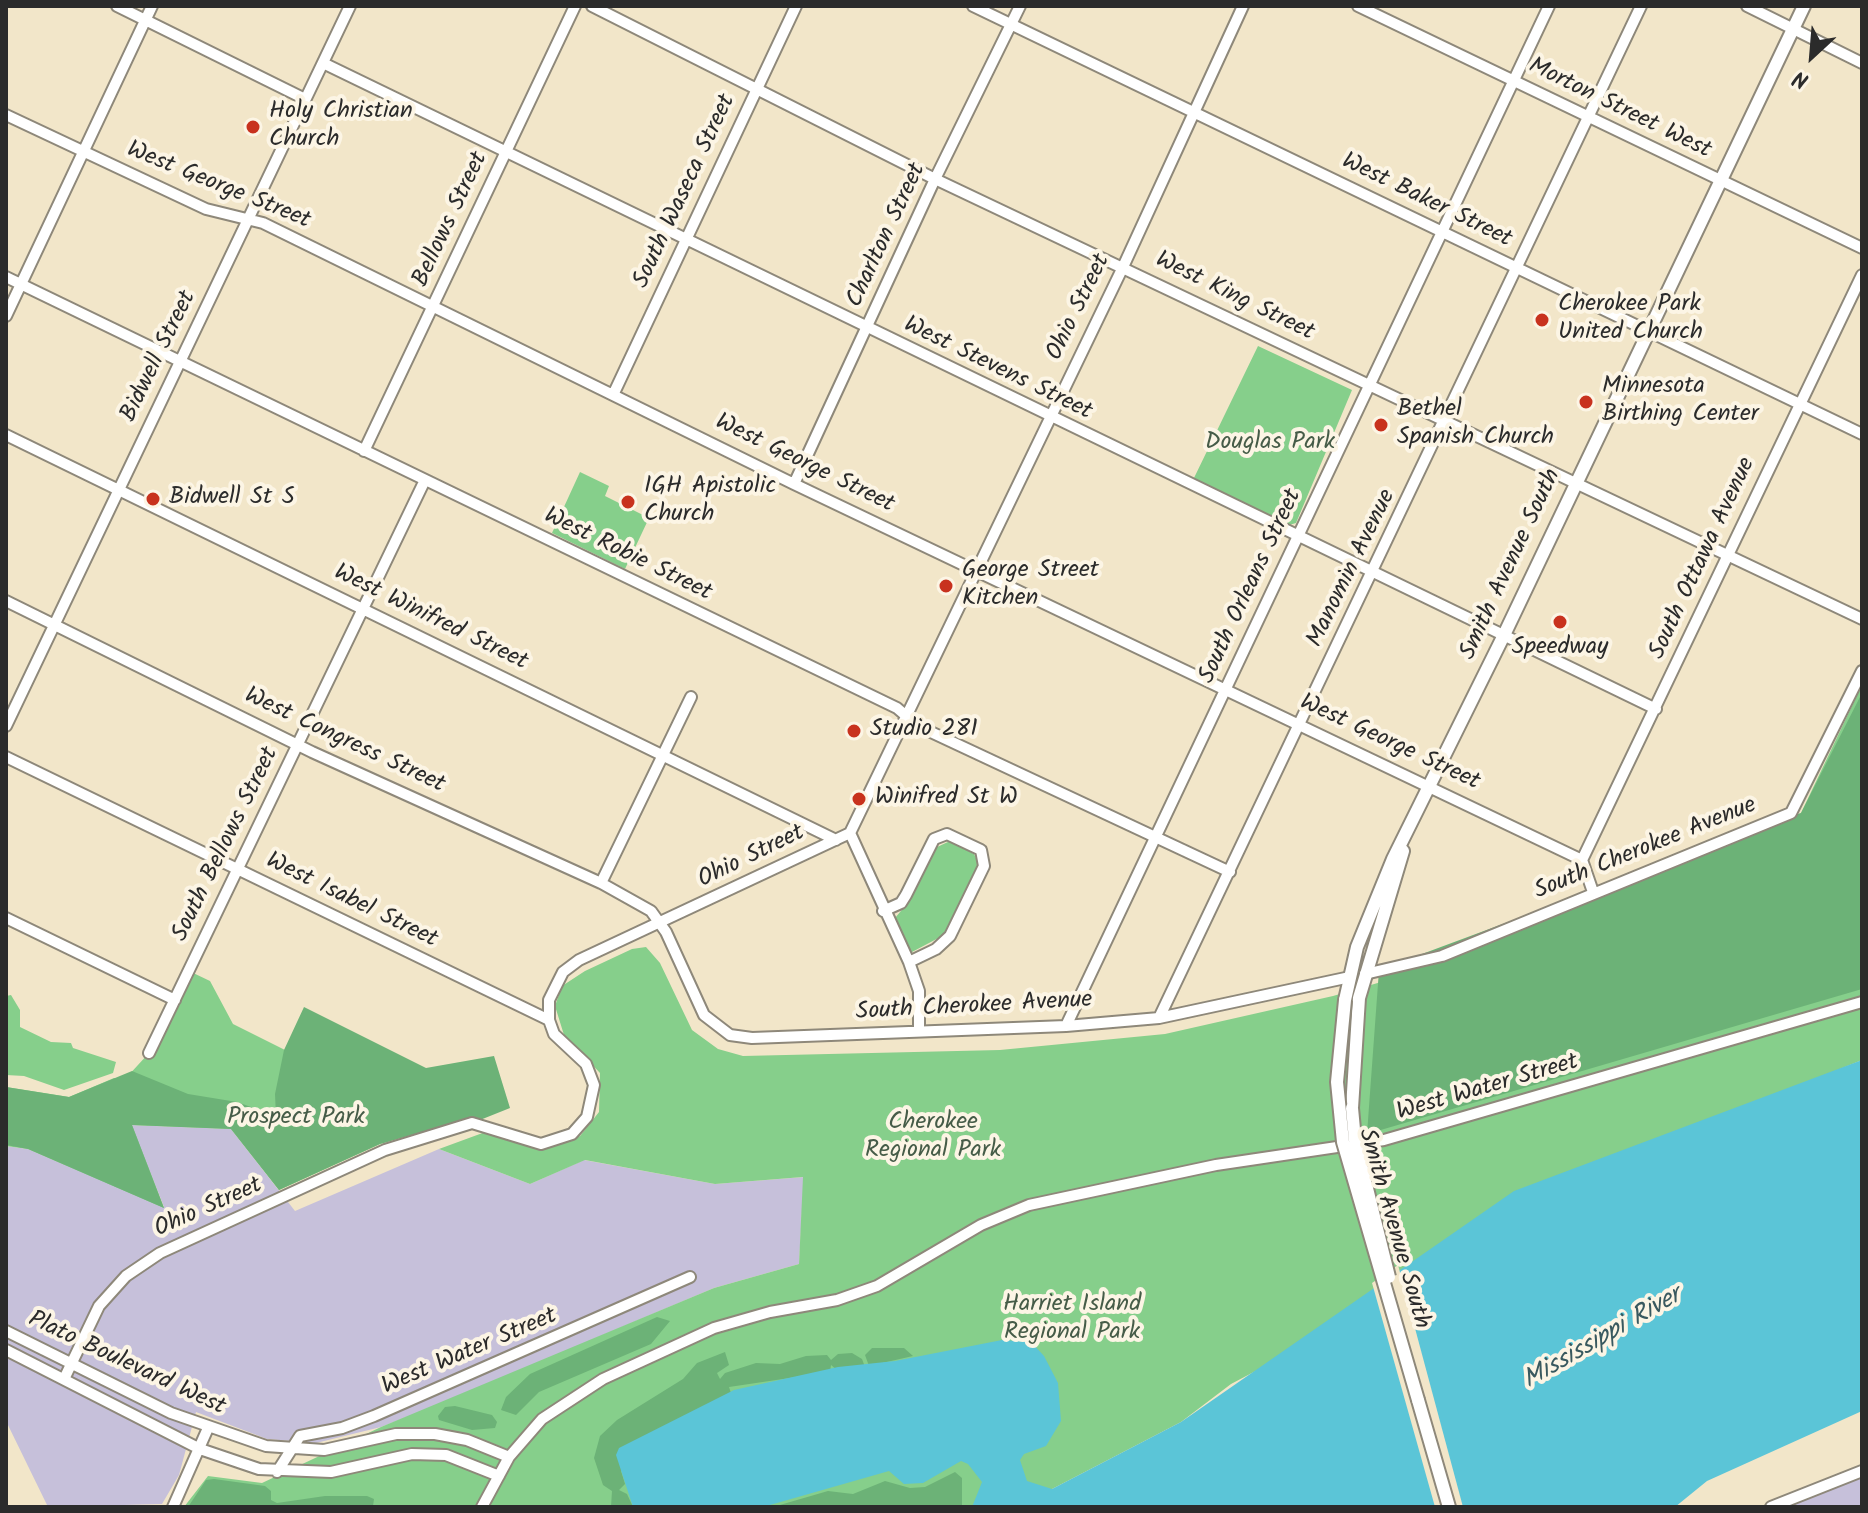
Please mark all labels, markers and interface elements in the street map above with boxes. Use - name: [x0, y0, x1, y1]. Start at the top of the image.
- north arrow: [1772, 16, 1852, 96]
- street label: Morton Street West: [1523, 53, 1715, 167]
- text: N: [1787, 59, 1815, 97]
- street label: South Waseca Street: [628, 91, 744, 293]
- place label: Holy Christian Church: [269, 99, 413, 155]
- marker: Holy Christian Church: [244, 118, 262, 136]
- street label: West George Street: [122, 137, 314, 237]
- street label: Bellows Street: [408, 148, 496, 292]
- street label: West Baker Street: [1336, 148, 1516, 256]
- street label: Charlton Street: [842, 159, 934, 313]
- street label: West King Street: [1150, 247, 1318, 349]
- street label: Ohio Street: [1042, 250, 1118, 366]
- street label: Bidwell Street: [116, 287, 204, 427]
- place label: Cherokee Park United Church: [1558, 292, 1703, 348]
- marker: Cherokee Park United Church: [1533, 311, 1551, 329]
- street label: West Stevens Street: [898, 312, 1096, 428]
- place label: Minnesota Birthing Center: [1602, 374, 1759, 430]
- marker: Minnesota Birthing Center: [1577, 393, 1595, 411]
- place label: Bethel Spanish Church: [1397, 397, 1554, 453]
- street label: West George Street: [710, 409, 898, 521]
- marker: Bethel Spanish Church: [1372, 416, 1390, 434]
- park label: Douglas Park: [1205, 430, 1335, 458]
- street label: South Ottawa Avenue: [1645, 454, 1763, 664]
- street label: Smith Avenue South: [1455, 465, 1569, 665]
- place label: IGH Apistolic Church: [644, 474, 776, 530]
- place label: Bidwell St S: [169, 485, 295, 513]
- street label: South Orleans Street: [1194, 485, 1310, 689]
- street label: Manomin Avenue: [1302, 486, 1404, 652]
- marker: Bidwell St S: [144, 490, 162, 508]
- marker: IGH Apistolic Church: [619, 493, 637, 511]
- street label: West Robie Street: [538, 503, 716, 609]
- place label: George Street Kitchen: [962, 558, 1099, 614]
- street label: West Winifred Street: [328, 560, 532, 678]
- marker: George Street Kitchen: [937, 577, 955, 595]
- marker: Speedway: [1551, 613, 1569, 631]
- place label: Speedway: [1512, 635, 1608, 663]
- street label: West Congress Street: [239, 683, 449, 801]
- street label: West George Street: [1294, 690, 1484, 798]
- place label: Studio 281: [870, 717, 978, 745]
- marker: Studio 281: [845, 722, 863, 740]
- street label: South Bellows Street: [167, 743, 287, 947]
- place label: Winifred St W: [875, 785, 1018, 813]
- marker: Winifred St W: [850, 790, 868, 808]
- street label: South Cherokee Avenue: [1531, 792, 1761, 908]
- street label: Ohio Street: [694, 820, 810, 896]
- street label: West Isabel Street: [260, 848, 442, 956]
- street label: South Cherokee Avenue: [855, 987, 1093, 1029]
- street label: West Water Street: [1394, 1049, 1582, 1129]
- park label: Prospect Park: [227, 1105, 365, 1133]
- park label: Cherokee Regional Park: [865, 1110, 1001, 1166]
- street label: Smith Avenue South: [1350, 1126, 1434, 1332]
- street label: Ohio Street: [151, 1173, 267, 1245]
- water label: Mississippi River: [1518, 1282, 1688, 1398]
- park label: Harriet Island Regional Park: [1003, 1292, 1141, 1348]
- street label: West Water Street: [378, 1303, 562, 1403]
- street label: Plato Boulevard West: [23, 1307, 229, 1423]

